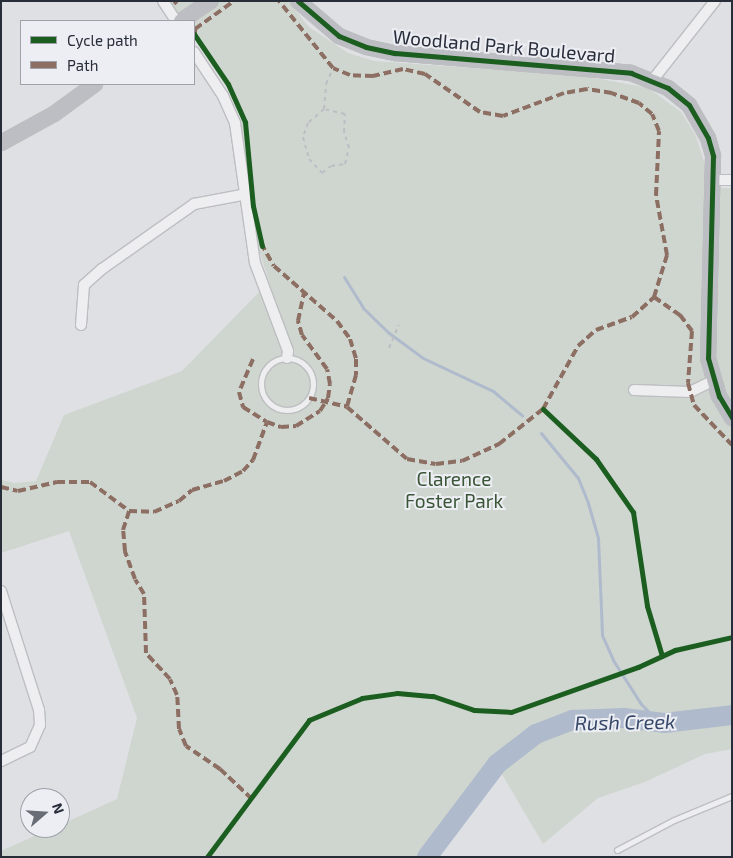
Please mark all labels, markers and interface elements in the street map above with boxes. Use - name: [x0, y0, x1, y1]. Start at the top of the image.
- legend: [20, 20, 195, 85]
- street label: Woodland Park Boulevard: [392, 25, 616, 67]
- text: Cycle path: [67, 31, 138, 49]
- text: Path: [67, 56, 98, 74]
- park label: Clarence Foster Park: [405, 468, 503, 512]
- water label: Rush Creek: [574, 709, 676, 735]
- north arrow: [20, 788, 70, 838]
- text: N: [49, 801, 68, 816]

